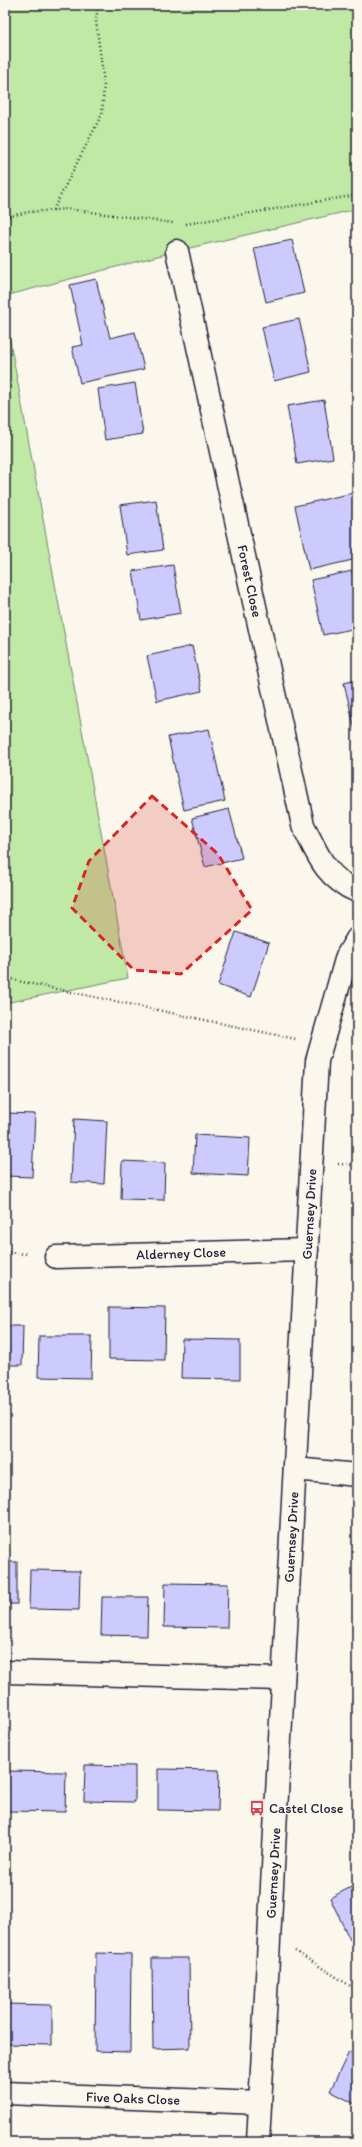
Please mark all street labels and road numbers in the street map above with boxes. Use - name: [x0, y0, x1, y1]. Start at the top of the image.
- street label: Forest Close: [234, 543, 266, 619]
- street label: Guernsey Drive: [299, 1168, 320, 1260]
- street label: Alderney Close: [136, 1243, 227, 1264]
- street label: Guernsey Drive: [281, 1491, 302, 1583]
- street label: Guernsey Drive: [263, 1827, 284, 1919]
- street label: Five Oaks Close: [86, 2088, 181, 2109]

